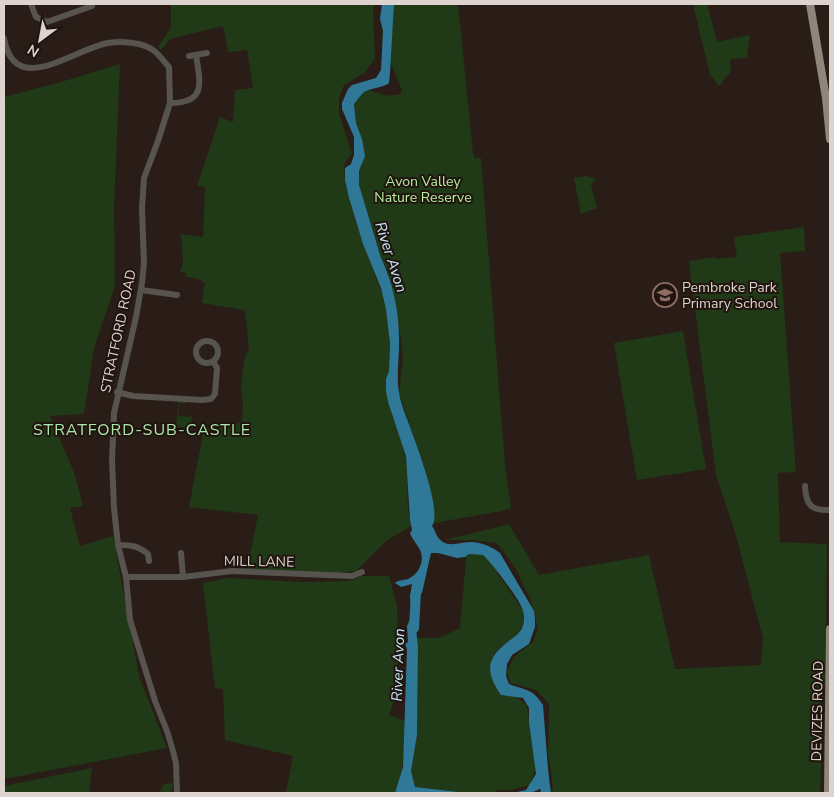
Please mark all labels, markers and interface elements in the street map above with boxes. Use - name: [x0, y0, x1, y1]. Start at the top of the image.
- north arrow: [15, 15, 65, 65]
- text: N: [24, 40, 43, 61]
- park label: Avon Valley Nature Reserve: [374, 172, 472, 207]
- water label: River Avon: [370, 219, 412, 295]
- street label: STRATFORD ROAD: [96, 268, 141, 395]
- place label: Pembroke Park Primary School: [682, 278, 778, 313]
- school or university icon: Pembroke Park Primary School: [652, 282, 678, 308]
- district label: STRATFORD-SUB-CASTLE: [33, 419, 251, 441]
- street label: MILL LANE: [224, 551, 294, 572]
- water label: River Avon: [387, 628, 409, 702]
- street label: DEVIZES ROAD: [807, 661, 828, 761]

